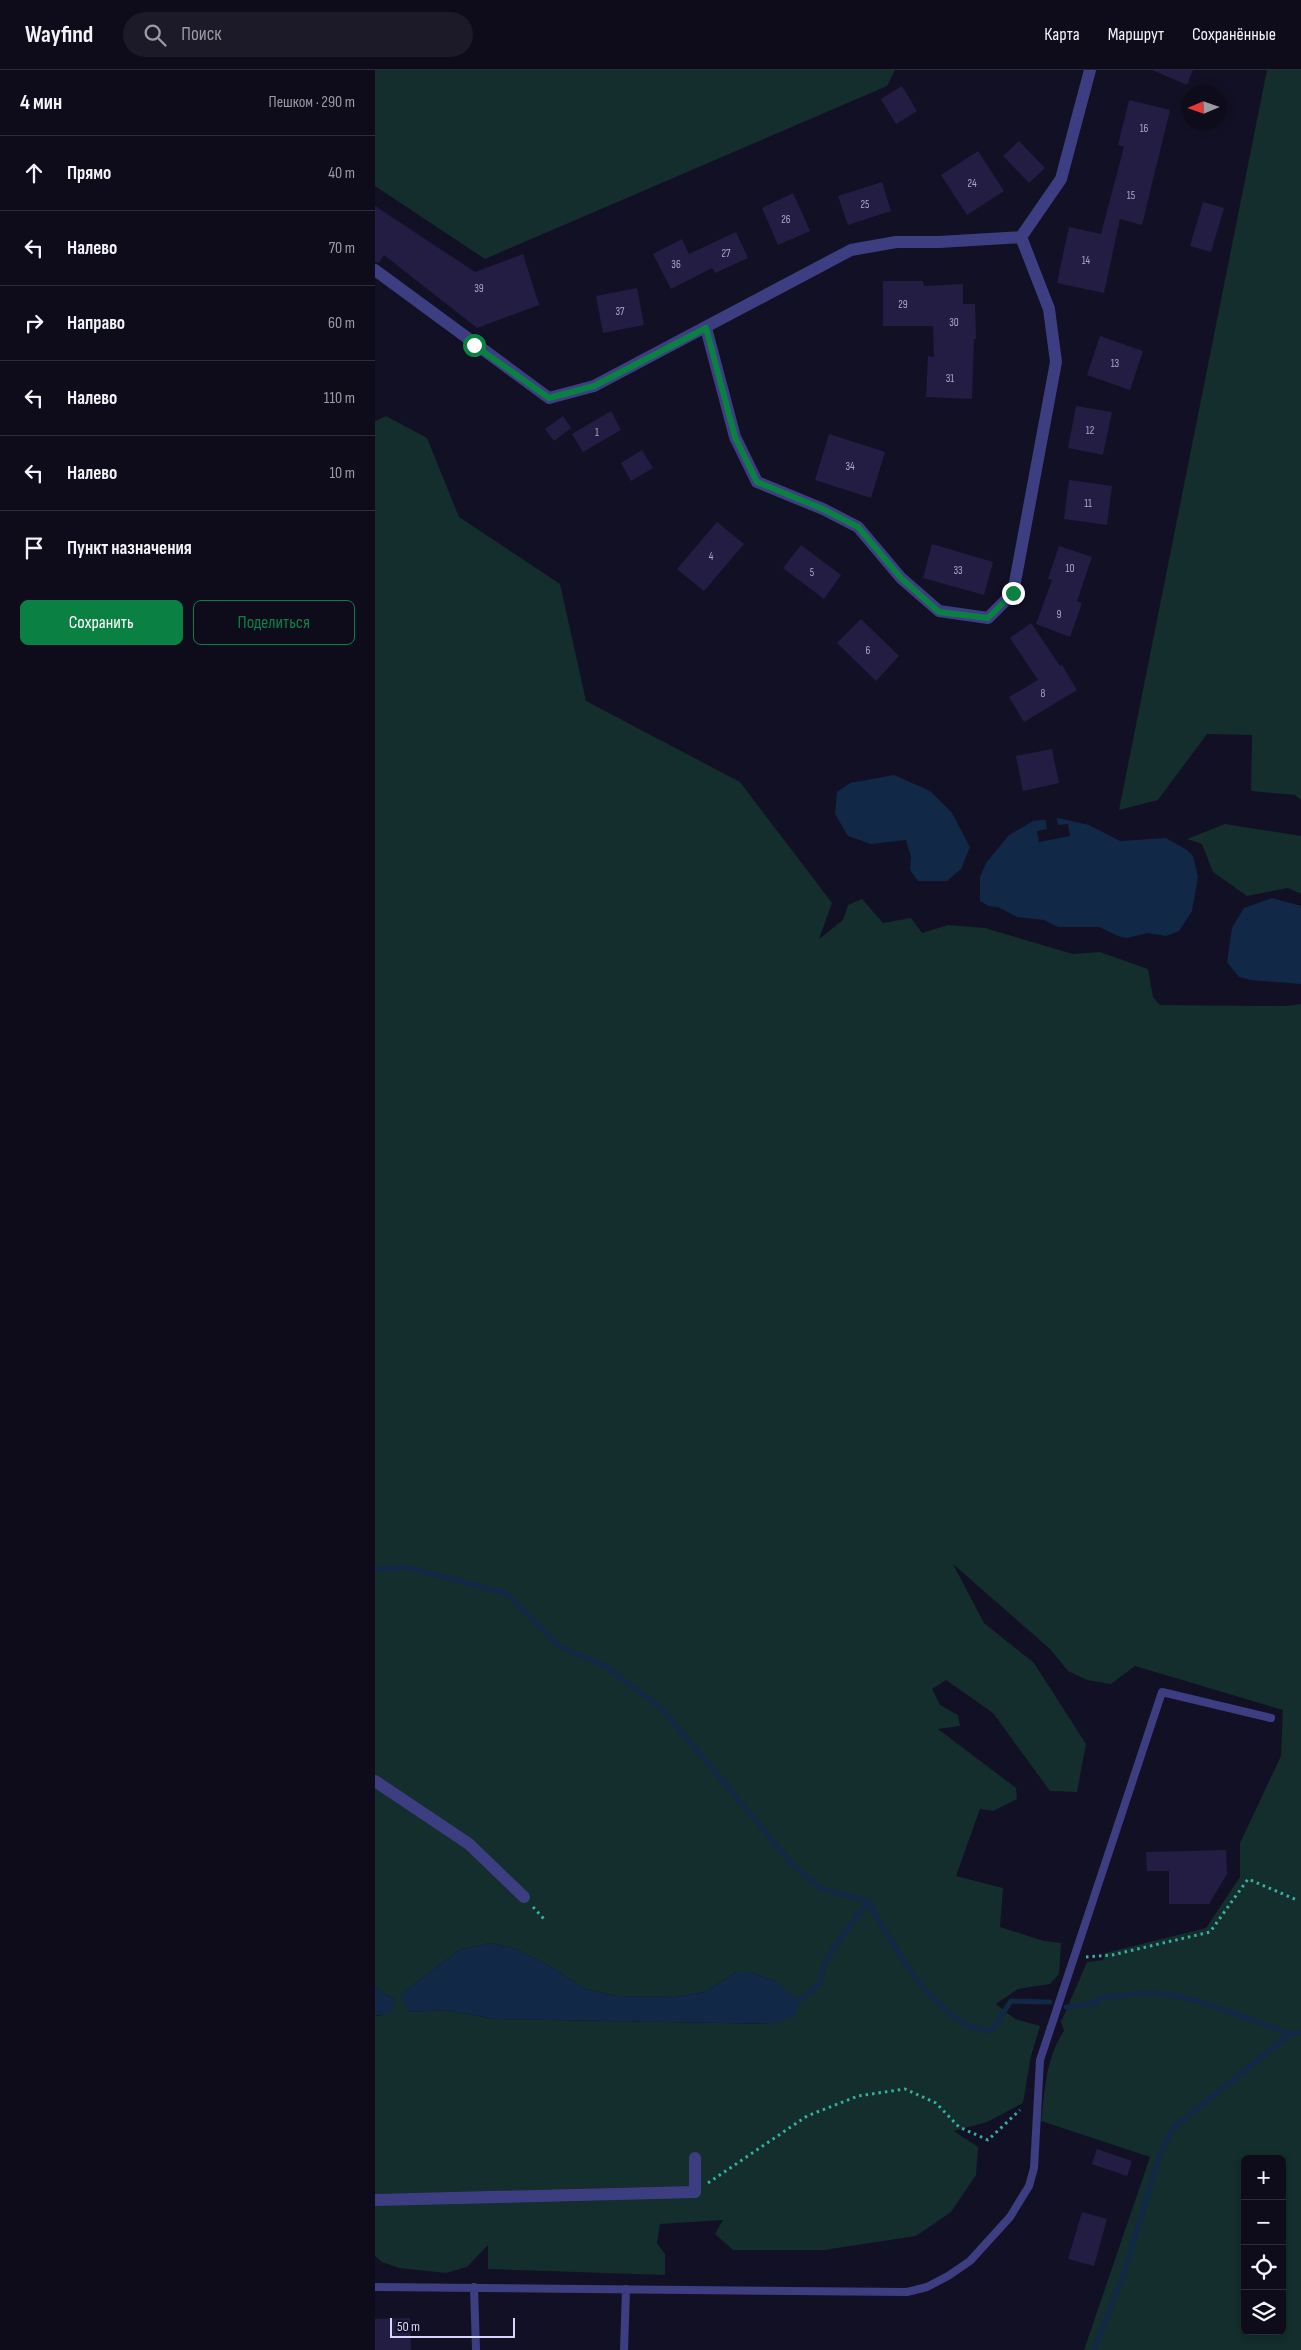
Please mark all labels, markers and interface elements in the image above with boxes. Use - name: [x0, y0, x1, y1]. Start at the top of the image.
- search box: [123, 12, 473, 57]
- text: Wayfind: [25, 20, 93, 49]
- icon: search: [141, 21, 169, 49]
- text: Поиск: [181, 23, 221, 46]
- text: Карта: [1044, 24, 1080, 45]
- text: Маршрут: [1108, 24, 1164, 45]
- text: Сохранённые: [1192, 24, 1276, 45]
- north arrow: [1181, 85, 1226, 130]
- text: 4 мин: [20, 90, 62, 115]
- text: Пешком · 290 m: [269, 93, 355, 112]
- house number: 16: [1140, 122, 1149, 135]
- icon: ahead: [20, 159, 48, 187]
- text: Прямо: [67, 162, 111, 185]
- text: 40 m: [328, 164, 355, 183]
- house number: 24: [967, 177, 977, 190]
- house number: 15: [1127, 189, 1135, 202]
- house number: 25: [861, 198, 869, 211]
- house number: 26: [781, 213, 791, 226]
- icon: left: [20, 234, 48, 262]
- text: Налево: [67, 237, 117, 260]
- text: 70 m: [329, 239, 355, 258]
- house number: 27: [722, 247, 731, 260]
- house number: 14: [1082, 254, 1091, 267]
- house number: 36: [671, 258, 681, 271]
- house number: 39: [474, 282, 484, 295]
- house number: 29: [898, 298, 908, 311]
- house number: 37: [615, 305, 625, 318]
- icon: right: [20, 309, 48, 337]
- text: Направо: [67, 312, 125, 335]
- text: 60 m: [328, 314, 355, 333]
- house number: 30: [949, 316, 959, 329]
- route start: [463, 334, 486, 357]
- house number: 13: [1111, 357, 1120, 370]
- house number: 31: [946, 372, 954, 385]
- icon: left: [20, 384, 48, 412]
- text: Налево: [67, 387, 117, 410]
- text: 110 m: [324, 389, 355, 408]
- house number: 12: [1086, 424, 1095, 437]
- house number: 1: [595, 426, 599, 439]
- icon: left: [20, 459, 48, 487]
- house number: 34: [845, 460, 855, 473]
- text: Налево: [67, 462, 117, 485]
- text: 10 m: [329, 464, 355, 483]
- house number: 11: [1084, 497, 1092, 510]
- icon: arrive: [20, 534, 48, 562]
- text: Пункт назначения: [67, 537, 192, 560]
- house number: 4: [709, 550, 714, 563]
- house number: 10: [1066, 562, 1074, 575]
- house number: 33: [953, 564, 963, 577]
- house number: 5: [810, 566, 814, 579]
- route end: [1002, 582, 1025, 605]
- button: Сохранить: [20, 600, 183, 645]
- button: Поделиться: [193, 600, 355, 645]
- house number: 9: [1057, 608, 1062, 621]
- house number: 6: [866, 644, 871, 657]
- house number: 8: [1041, 687, 1046, 700]
- map controls: [1241, 2155, 1286, 2335]
- button: +: [1241, 2155, 1286, 2200]
- button: −: [1241, 2200, 1286, 2245]
- button: locate: [1241, 2245, 1286, 2290]
- button: layers: [1241, 2290, 1286, 2335]
- scale bar: [390, 2315, 515, 2338]
- text: 50 m: [397, 2318, 420, 2335]

